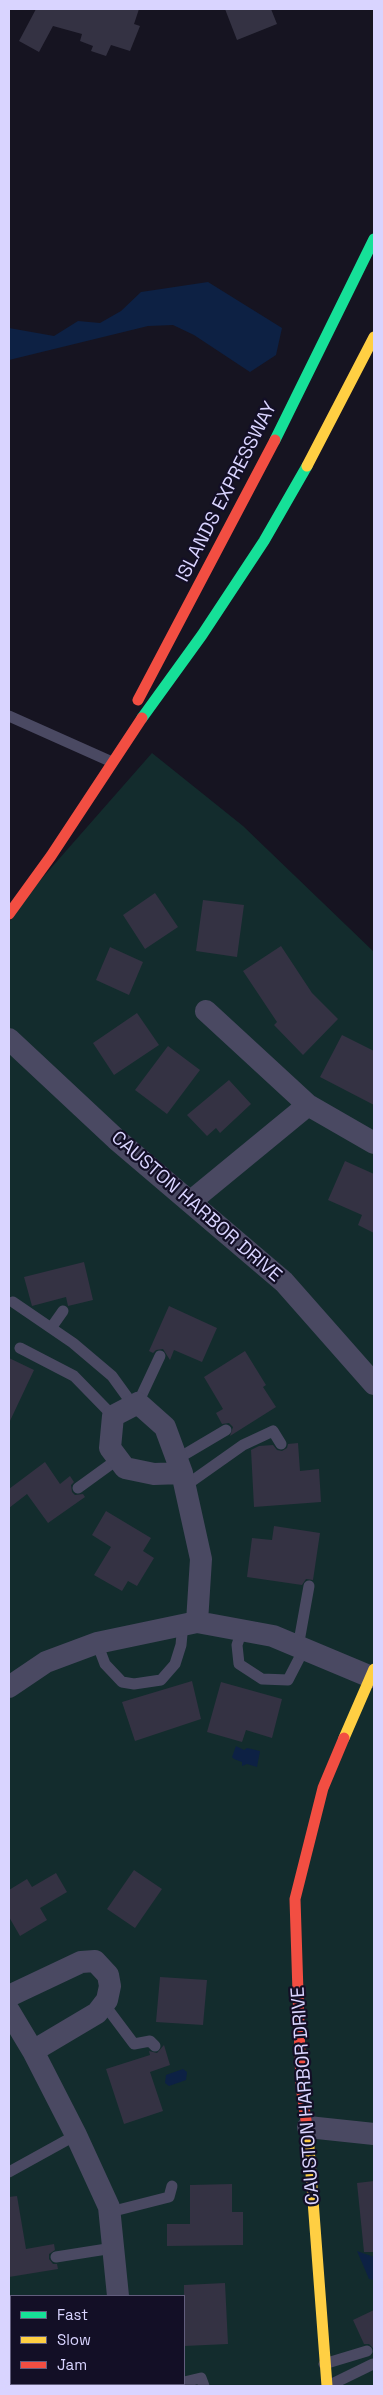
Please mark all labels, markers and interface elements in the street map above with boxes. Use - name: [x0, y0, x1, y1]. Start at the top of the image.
- street label: ISLANDS EXPRESSWAY: [172, 398, 282, 586]
- street label: CAUSTON HARBOR DRIVE: [106, 1127, 286, 1287]
- street label: CAUSTON HARBOR DRIVE: [287, 1986, 325, 2206]
- legend: [10, 2295, 185, 2385]
- text: Fast: [57, 2305, 88, 2324]
- text: Slow: [57, 2330, 91, 2349]
- text: Jam: [57, 2355, 87, 2374]

